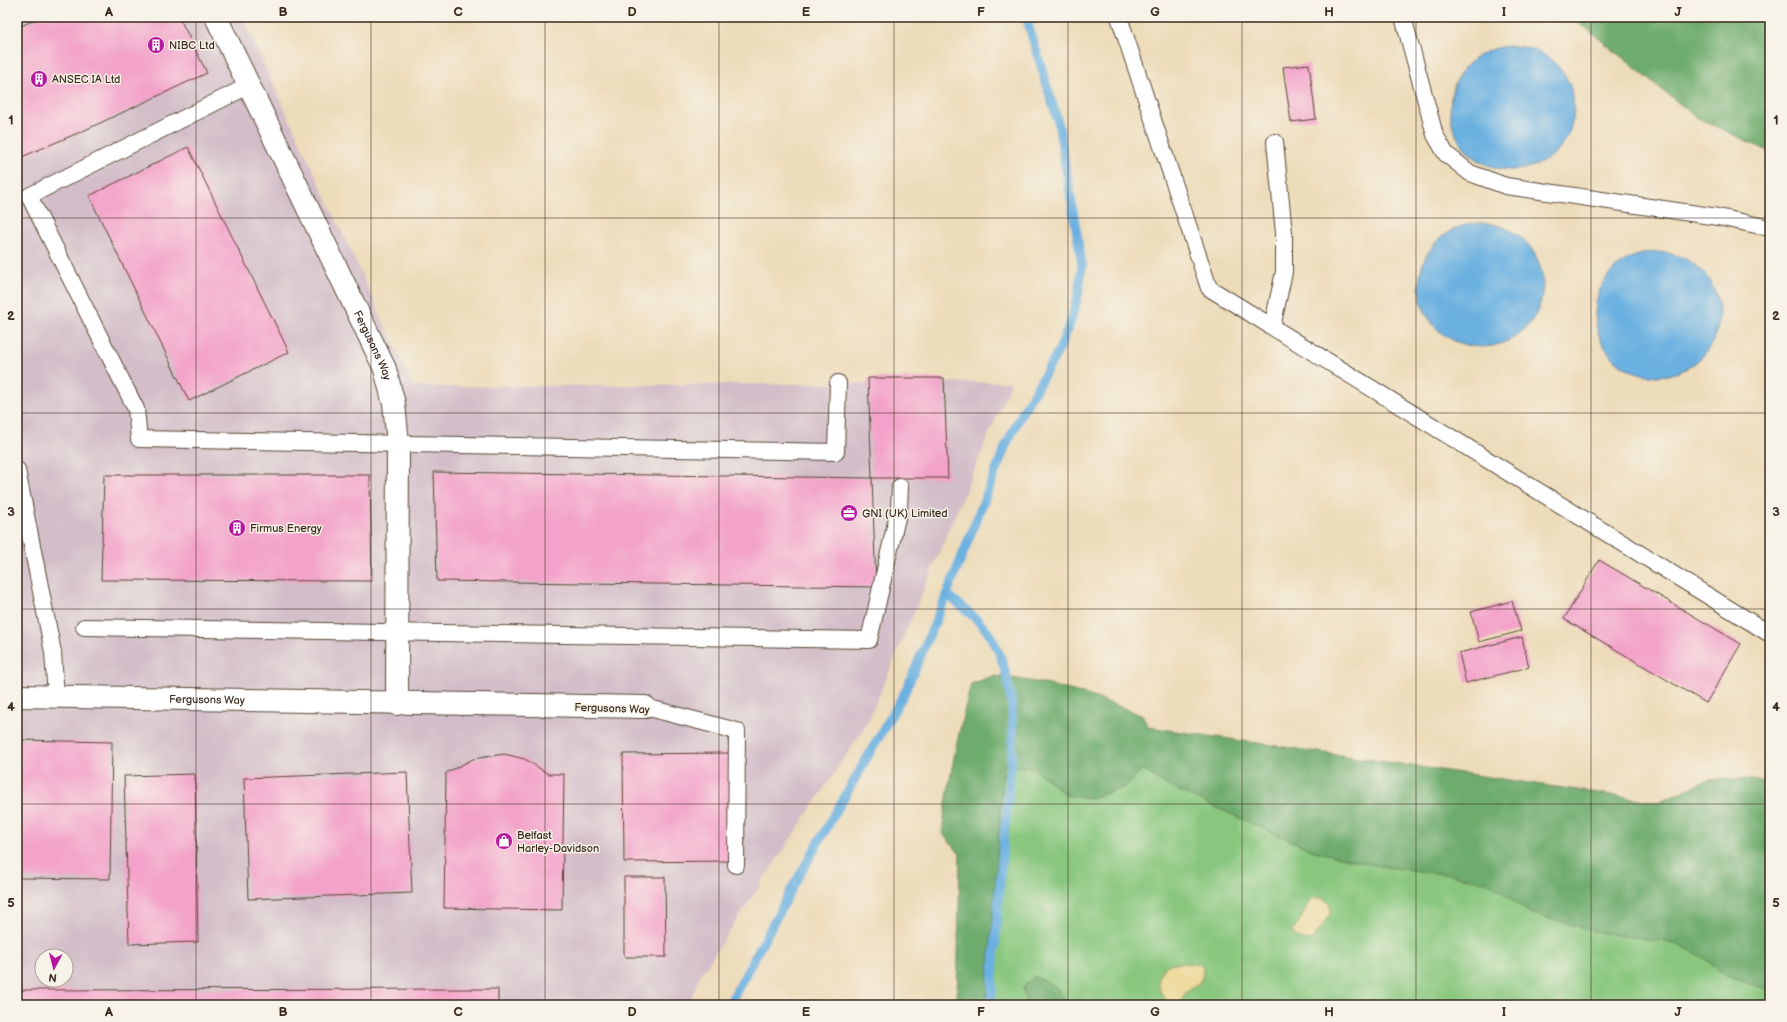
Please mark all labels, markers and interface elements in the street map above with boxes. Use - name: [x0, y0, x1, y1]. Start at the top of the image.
- text: A: [104, 4, 113, 20]
- text: B: [278, 4, 288, 20]
- text: C: [453, 4, 463, 20]
- text: D: [627, 4, 637, 20]
- text: E: [802, 4, 811, 20]
- text: F: [977, 4, 985, 20]
- text: G: [1150, 4, 1160, 20]
- text: H: [1324, 4, 1334, 20]
- text: I: [1502, 4, 1506, 20]
- text: J: [1674, 4, 1682, 20]
- building icon: NIBC Ltd: [146, 35, 166, 55]
- place label: NIBC Ltd: [169, 39, 215, 52]
- building icon: ANSEC IA Ltd: [29, 69, 49, 89]
- place label: ANSEC IA Ltd: [52, 73, 120, 86]
- text: 1: [8, 112, 14, 128]
- text: 1: [1773, 112, 1779, 128]
- text: 2: [7, 308, 15, 324]
- street label: Fergusons Way: [351, 308, 394, 382]
- text: 2: [1772, 308, 1780, 324]
- office icon: GNI (UK) Limited: [839, 503, 859, 523]
- text: 3: [7, 504, 15, 520]
- text: 3: [1772, 504, 1780, 520]
- place label: GNI (UK) Limited: [862, 507, 948, 520]
- building icon: Firmus Energy: [227, 518, 247, 538]
- place label: Firmus Energy: [250, 522, 322, 535]
- street label: Fergusons Way: [169, 693, 245, 707]
- text: 4: [7, 699, 15, 715]
- text: 4: [1772, 699, 1780, 715]
- street label: Fergusons Way: [574, 701, 650, 716]
- place label: Belfast Harley-Davidson: [517, 829, 599, 855]
- shop icon: Belfast Harley-Davidson: [494, 831, 514, 851]
- text: 5: [7, 895, 15, 911]
- text: 5: [1772, 895, 1780, 911]
- north arrow: [34, 948, 74, 988]
- text: N: [48, 970, 58, 984]
- text: A: [104, 1004, 113, 1020]
- text: B: [278, 1004, 288, 1020]
- text: C: [453, 1004, 463, 1020]
- text: D: [627, 1004, 637, 1020]
- text: E: [802, 1004, 811, 1020]
- text: F: [977, 1004, 985, 1020]
- text: G: [1150, 1004, 1160, 1020]
- text: H: [1324, 1004, 1334, 1020]
- text: I: [1502, 1004, 1506, 1020]
- text: J: [1674, 1004, 1682, 1020]

